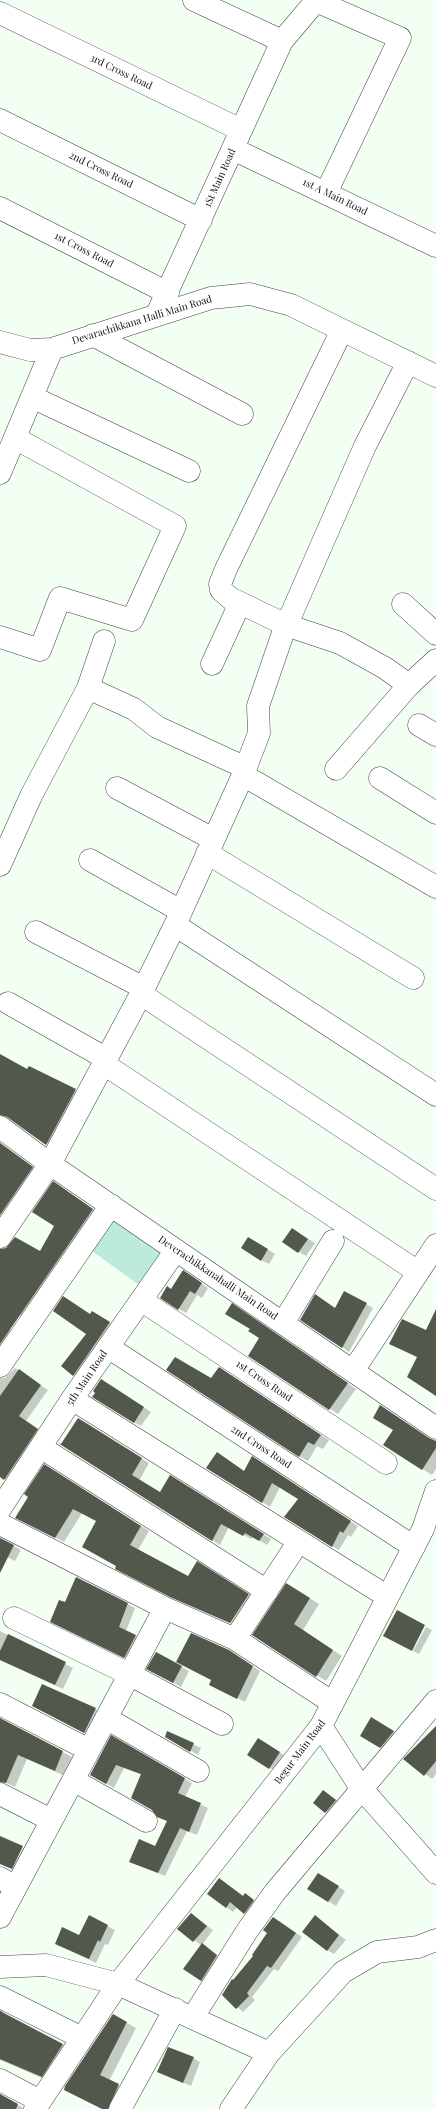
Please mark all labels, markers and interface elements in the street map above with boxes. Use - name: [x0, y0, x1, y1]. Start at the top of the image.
- street label: 3rd Cross Road: [88, 52, 154, 92]
- street label: 1St Main Road: [202, 147, 238, 209]
- street label: 2nd Cross Road: [67, 149, 135, 191]
- street label: 1st A Main Road: [301, 176, 369, 218]
- street label: 1st Cross Road: [52, 230, 116, 270]
- street label: Devarachikkana Halli Main Road: [71, 293, 213, 347]
- street label: Deverachikkanahalli Main Road: [156, 1233, 280, 1323]
- street label: 5th Main Road: [64, 1348, 110, 1408]
- street label: 1st Cross Road: [234, 1358, 294, 1404]
- street label: 2nd Cross Road: [228, 1423, 294, 1471]
- street label: Begur Main Road: [272, 1718, 328, 1786]

